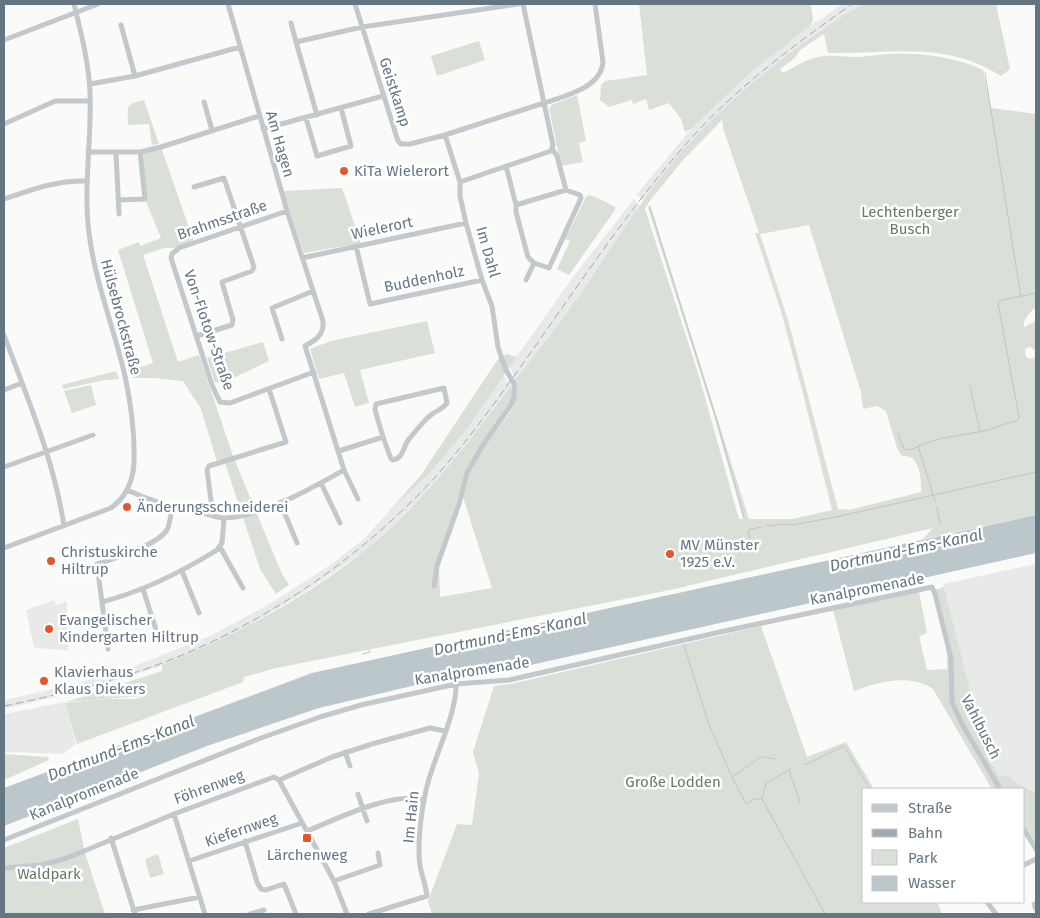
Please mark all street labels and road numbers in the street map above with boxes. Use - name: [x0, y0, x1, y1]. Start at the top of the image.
- street label: Geistkamp: [375, 55, 415, 129]
- street label: Am Hagen: [262, 109, 298, 179]
- street label: Brahmsstraße: [175, 196, 269, 244]
- street label: Wielerort: [350, 213, 415, 243]
- street label: Im Dahl: [472, 224, 504, 280]
- street label: Hülsebrockstraße: [97, 257, 145, 377]
- street label: Buddenholz: [382, 262, 466, 296]
- street label: Von-Flotow-Straße: [180, 267, 238, 393]
- street label: Kanalpromenade: [808, 569, 926, 609]
- street label: Kanalpromenade: [413, 653, 531, 689]
- street label: Vahlbusch: [957, 692, 1005, 762]
- street label: Kanalpromenade: [27, 764, 141, 824]
- street label: Föhrenweg: [171, 766, 247, 808]
- street label: Im Hain: [399, 790, 423, 844]
- street label: Kiefernweg: [202, 809, 280, 851]

